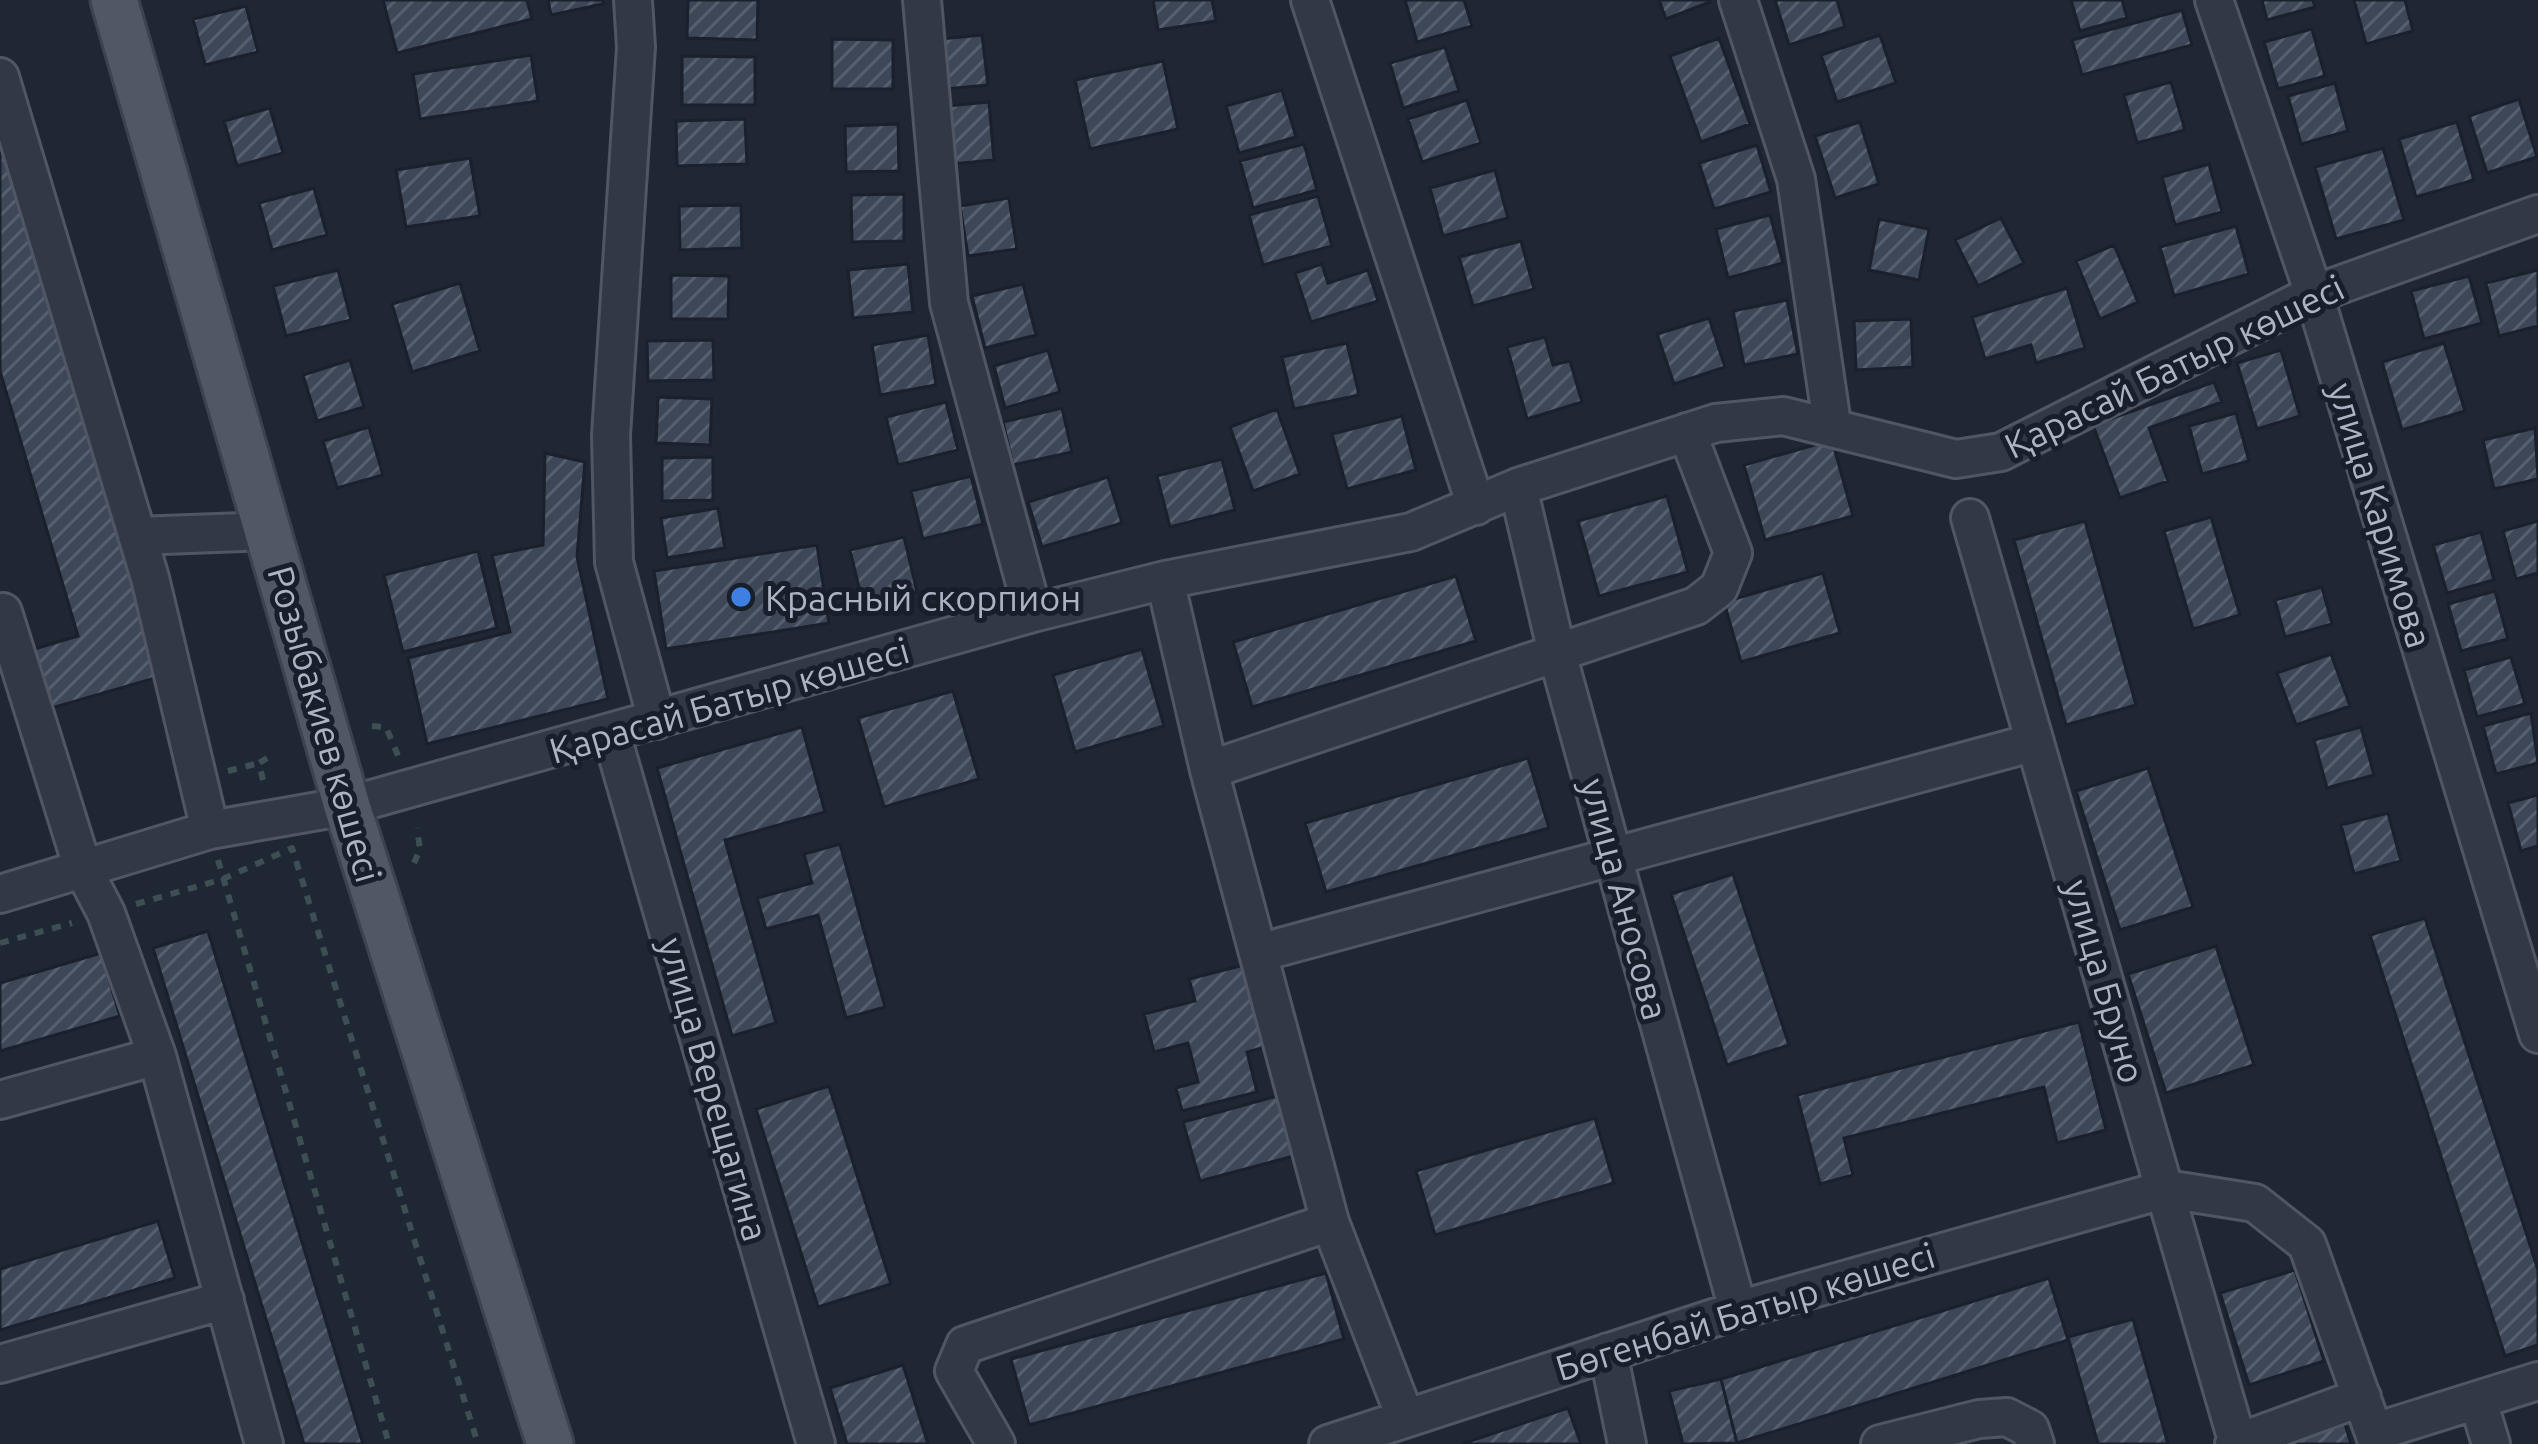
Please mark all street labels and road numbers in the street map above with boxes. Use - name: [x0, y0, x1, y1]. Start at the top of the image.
- street label: Қарасай Батыр көшесі: [1998, 266, 2350, 466]
- street label: улица Каримова: [2321, 377, 2441, 653]
- street label: Розыбакиев көшесі: [260, 561, 390, 887]
- street label: Қарасай Батыр көшесі: [545, 629, 913, 771]
- street label: улица Аносова: [1573, 774, 1677, 1024]
- street label: улица Бруно: [2056, 875, 2154, 1087]
- street label: улица Верещагина: [651, 933, 777, 1245]
- street label: Бөгенбай Батыр көшесі: [1551, 1234, 1939, 1388]

